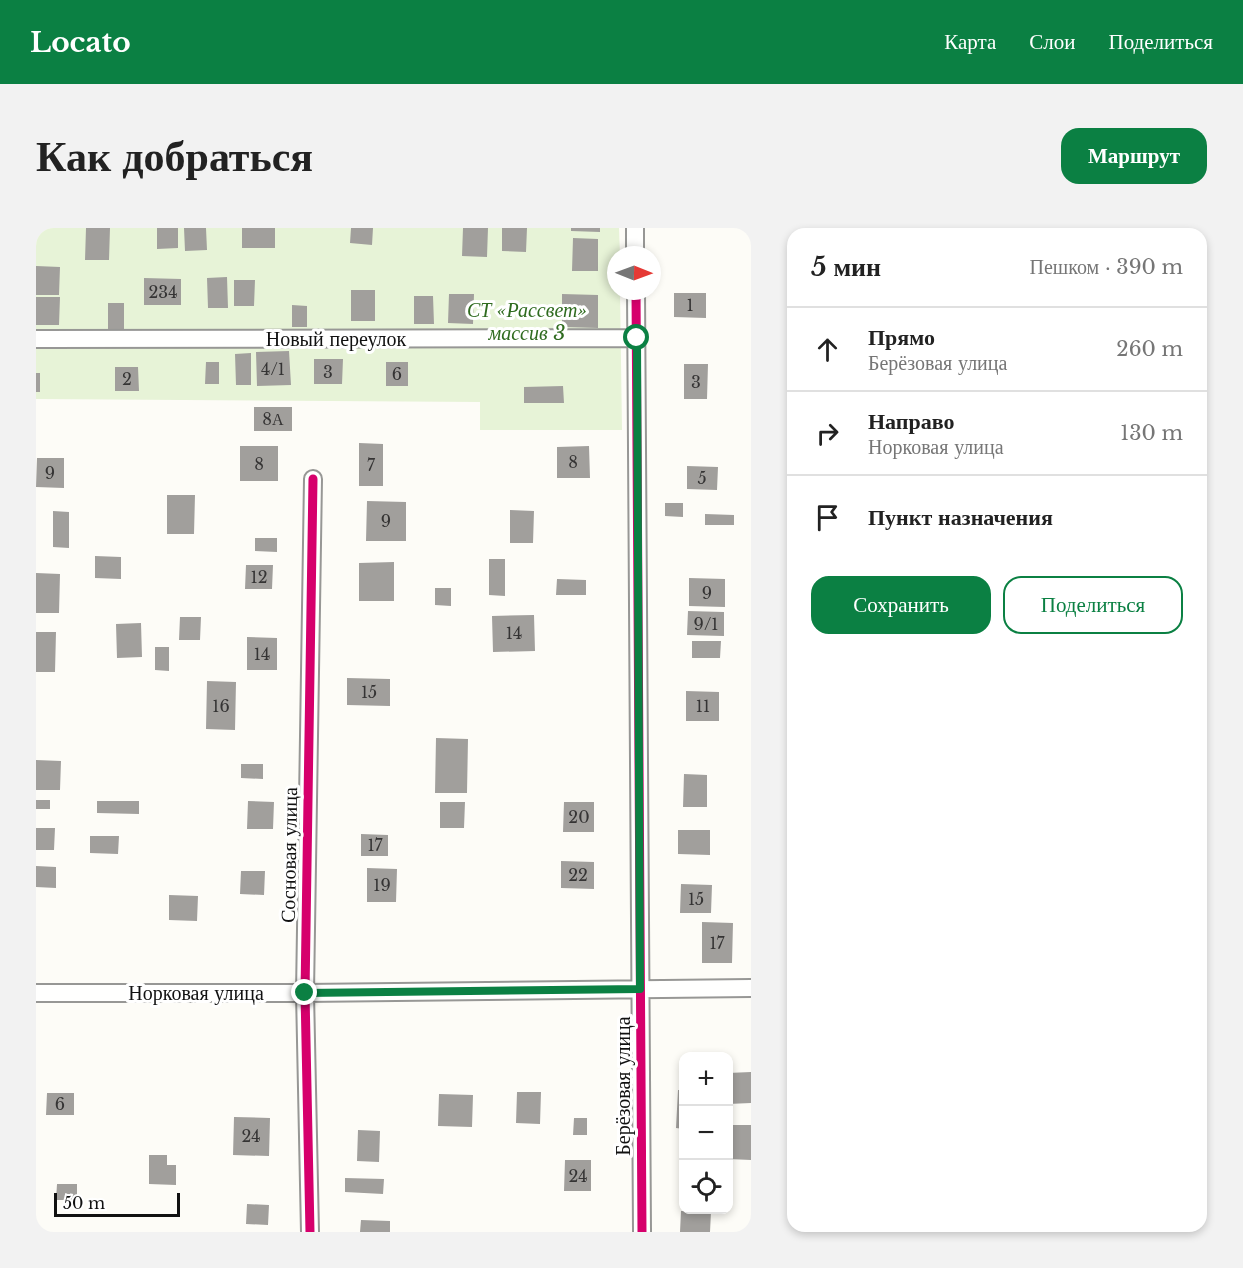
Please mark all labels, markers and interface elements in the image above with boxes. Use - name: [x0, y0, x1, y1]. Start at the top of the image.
- text: Locato: [30, 25, 131, 60]
- text: Карта: [944, 29, 996, 55]
- text: Слои: [1029, 29, 1075, 55]
- text: Поделиться: [1108, 29, 1213, 55]
- button: Маршрут: [1061, 128, 1207, 184]
- text: Как добраться: [36, 130, 313, 182]
- north arrow: [607, 246, 661, 300]
- text: 5 мин: [811, 251, 881, 283]
- text: Пешком · 390 m: [1029, 255, 1183, 279]
- house number: 234: [148, 282, 178, 302]
- house number: 1: [686, 295, 694, 315]
- park label: СТ «Рассвет» массив 3: [467, 298, 587, 345]
- route start: [623, 324, 649, 350]
- text: Прямо: [868, 324, 935, 351]
- street label: Новый переулок: [266, 327, 407, 351]
- icon: ahead: [811, 333, 844, 366]
- text: 260 m: [1116, 337, 1183, 361]
- text: Берёзовая улица: [868, 351, 1007, 375]
- house number: 4/1: [261, 359, 285, 379]
- house number: 3: [323, 362, 333, 382]
- house number: 6: [392, 364, 402, 384]
- house number: 2: [122, 369, 132, 389]
- house number: 3: [691, 372, 701, 392]
- text: Направо: [868, 408, 954, 435]
- house number: 8А: [262, 409, 284, 429]
- icon: right: [811, 417, 844, 450]
- text: 130 m: [1120, 421, 1183, 445]
- text: Норковая улица: [868, 435, 1004, 459]
- house number: 8: [568, 452, 578, 472]
- house number: 8: [254, 454, 264, 474]
- house number: 7: [367, 455, 376, 475]
- house number: 9: [45, 463, 55, 483]
- house number: 5: [697, 468, 707, 488]
- icon: arrive: [811, 501, 844, 534]
- text: Пункт назначения: [868, 504, 1053, 531]
- house number: 9: [381, 511, 391, 531]
- house number: 12: [251, 567, 268, 587]
- button: Сохранить: [811, 576, 991, 634]
- button: Поделиться: [1003, 576, 1183, 634]
- house number: 9: [702, 583, 712, 603]
- house number: 9/1: [694, 614, 718, 634]
- house number: 14: [506, 623, 522, 643]
- house number: 14: [254, 644, 270, 664]
- house number: 15: [361, 682, 377, 702]
- house number: 16: [212, 696, 230, 716]
- house number: 11: [696, 696, 710, 716]
- street label: Сосновая улица: [276, 787, 302, 923]
- house number: 20: [568, 807, 590, 827]
- house number: 17: [367, 835, 384, 855]
- house number: 22: [568, 865, 588, 885]
- house number: 19: [373, 875, 391, 895]
- house number: 15: [688, 889, 704, 909]
- house number: 17: [709, 933, 726, 953]
- route end: [291, 979, 317, 1005]
- street label: Норковая улица: [128, 981, 264, 1005]
- street label: Берёзовая улица: [611, 1016, 635, 1156]
- map controls: [679, 1052, 733, 1214]
- button: +: [679, 1052, 733, 1106]
- house number: 6: [55, 1094, 65, 1114]
- button: −: [679, 1106, 733, 1160]
- house number: 24: [241, 1126, 261, 1146]
- button: locate: [679, 1160, 733, 1214]
- house number: 24: [568, 1166, 588, 1186]
- scale bar: [54, 1190, 180, 1218]
- text: 50 m: [63, 1193, 105, 1213]

